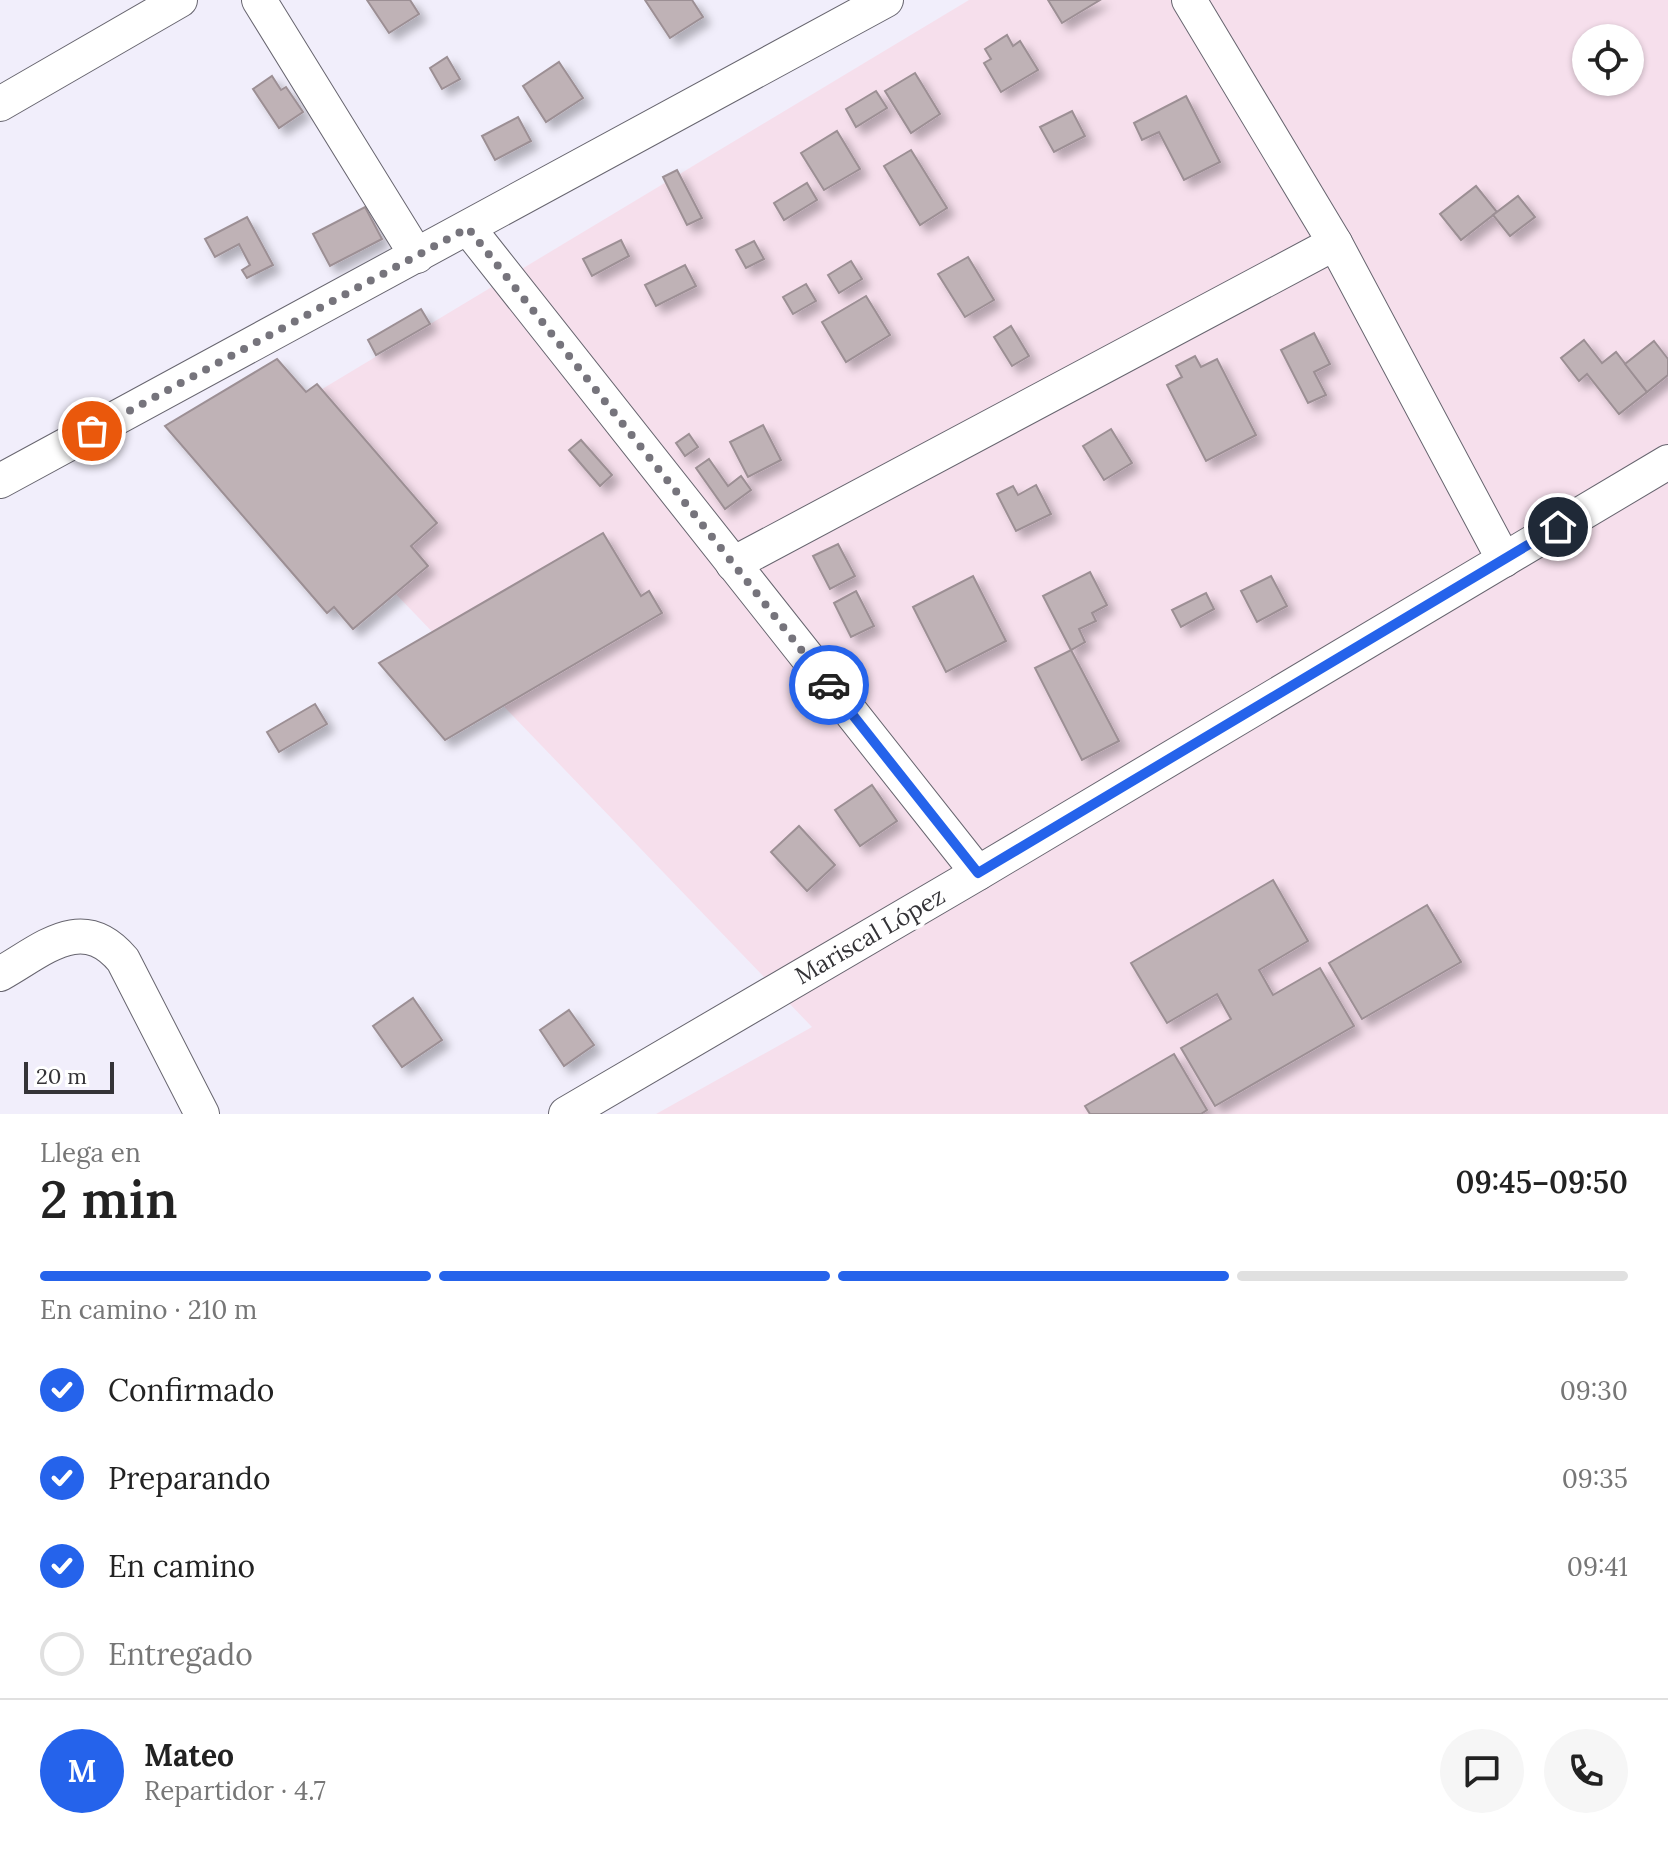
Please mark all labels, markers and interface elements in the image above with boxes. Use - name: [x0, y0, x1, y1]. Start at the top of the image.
- map controls: [1572, 24, 1644, 96]
- button: locate: [1572, 24, 1644, 96]
- pin: [58, 397, 126, 465]
- icon: bag: [70, 409, 114, 453]
- pin: [1524, 493, 1592, 561]
- icon: home: [1536, 505, 1580, 549]
- courier: [789, 645, 869, 725]
- icon: car: [807, 663, 851, 707]
- street label: Mariscal López: [789, 880, 950, 991]
- scale bar: [24, 1058, 114, 1094]
- text: 20 m: [36, 1062, 87, 1090]
- text: Llega en: [40, 1136, 141, 1169]
- text: 09:45–09:50: [1456, 1163, 1628, 1201]
- text: 2 min: [40, 1166, 178, 1232]
- text: En camino · 210 m: [40, 1293, 257, 1326]
- icon: check: [40, 1368, 84, 1412]
- text: Confirmado: [108, 1371, 274, 1409]
- text: 09:30: [1560, 1374, 1628, 1407]
- icon: check: [40, 1456, 84, 1500]
- text: Preparando: [108, 1459, 271, 1497]
- text: 09:35: [1562, 1462, 1628, 1495]
- icon: check: [40, 1544, 84, 1588]
- text: En camino: [108, 1547, 255, 1585]
- text: 09:41: [1567, 1550, 1628, 1583]
- text: Entregado: [108, 1635, 253, 1673]
- button: chat: [1440, 1729, 1524, 1813]
- button: phone: [1544, 1729, 1628, 1813]
- text: Mateo: [144, 1736, 234, 1774]
- text: M: [67, 1752, 97, 1790]
- text: Repartidor · 4.7: [144, 1774, 326, 1807]

